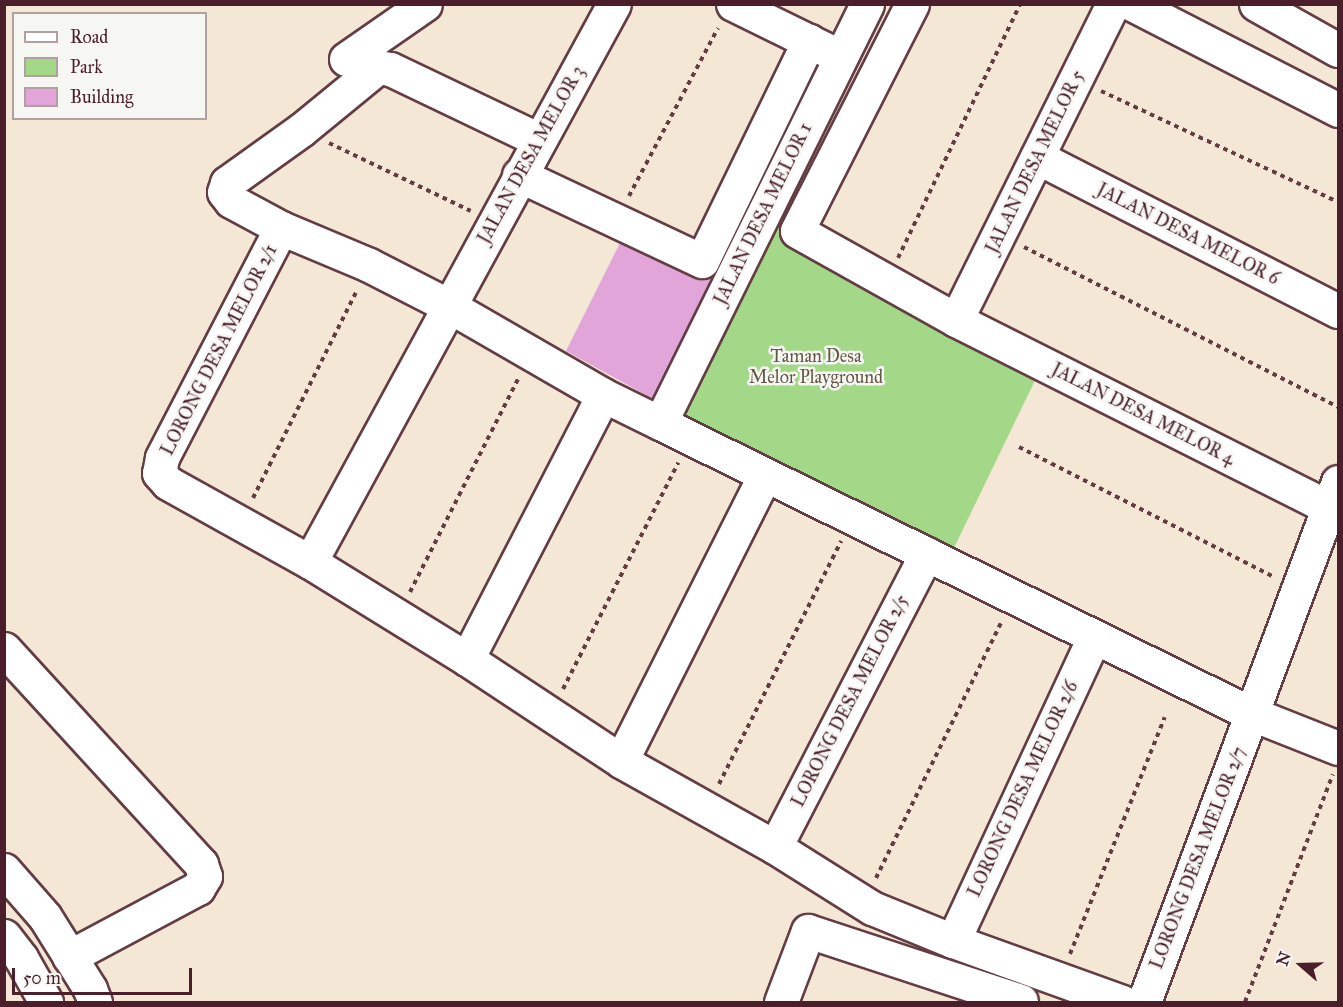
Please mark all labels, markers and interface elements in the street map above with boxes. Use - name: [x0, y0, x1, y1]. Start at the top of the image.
- legend: [12, 12, 207, 120]
- text: Road: [70, 26, 108, 48]
- text: Park: [70, 56, 103, 78]
- street label: JALAN DESA MELOR 3: [473, 62, 589, 248]
- street label: JALAN DESA MELOR 5: [981, 67, 1089, 257]
- text: Building: [70, 86, 133, 108]
- street label: JALAN DESA MELOR 1: [710, 120, 816, 308]
- street label: JALAN DESA MELOR 6: [1093, 179, 1283, 289]
- street label: LORONG DESA MELOR 2/1: [156, 241, 282, 459]
- park label: Taman Desa Melor Playground: [749, 346, 883, 388]
- street label: JALAN DESA MELOR 4: [1048, 358, 1238, 470]
- street label: LORONG DESA MELOR 2/5: [787, 591, 913, 811]
- street label: LORONG DESA MELOR 2/6: [963, 678, 1083, 900]
- street label: LORONG DESA MELOR 2/7: [1146, 744, 1250, 972]
- north arrow: [1271, 935, 1331, 995]
- text: N: [1272, 949, 1295, 968]
- scale bar: [15, 956, 195, 994]
- text: 50 m: [23, 967, 61, 989]

